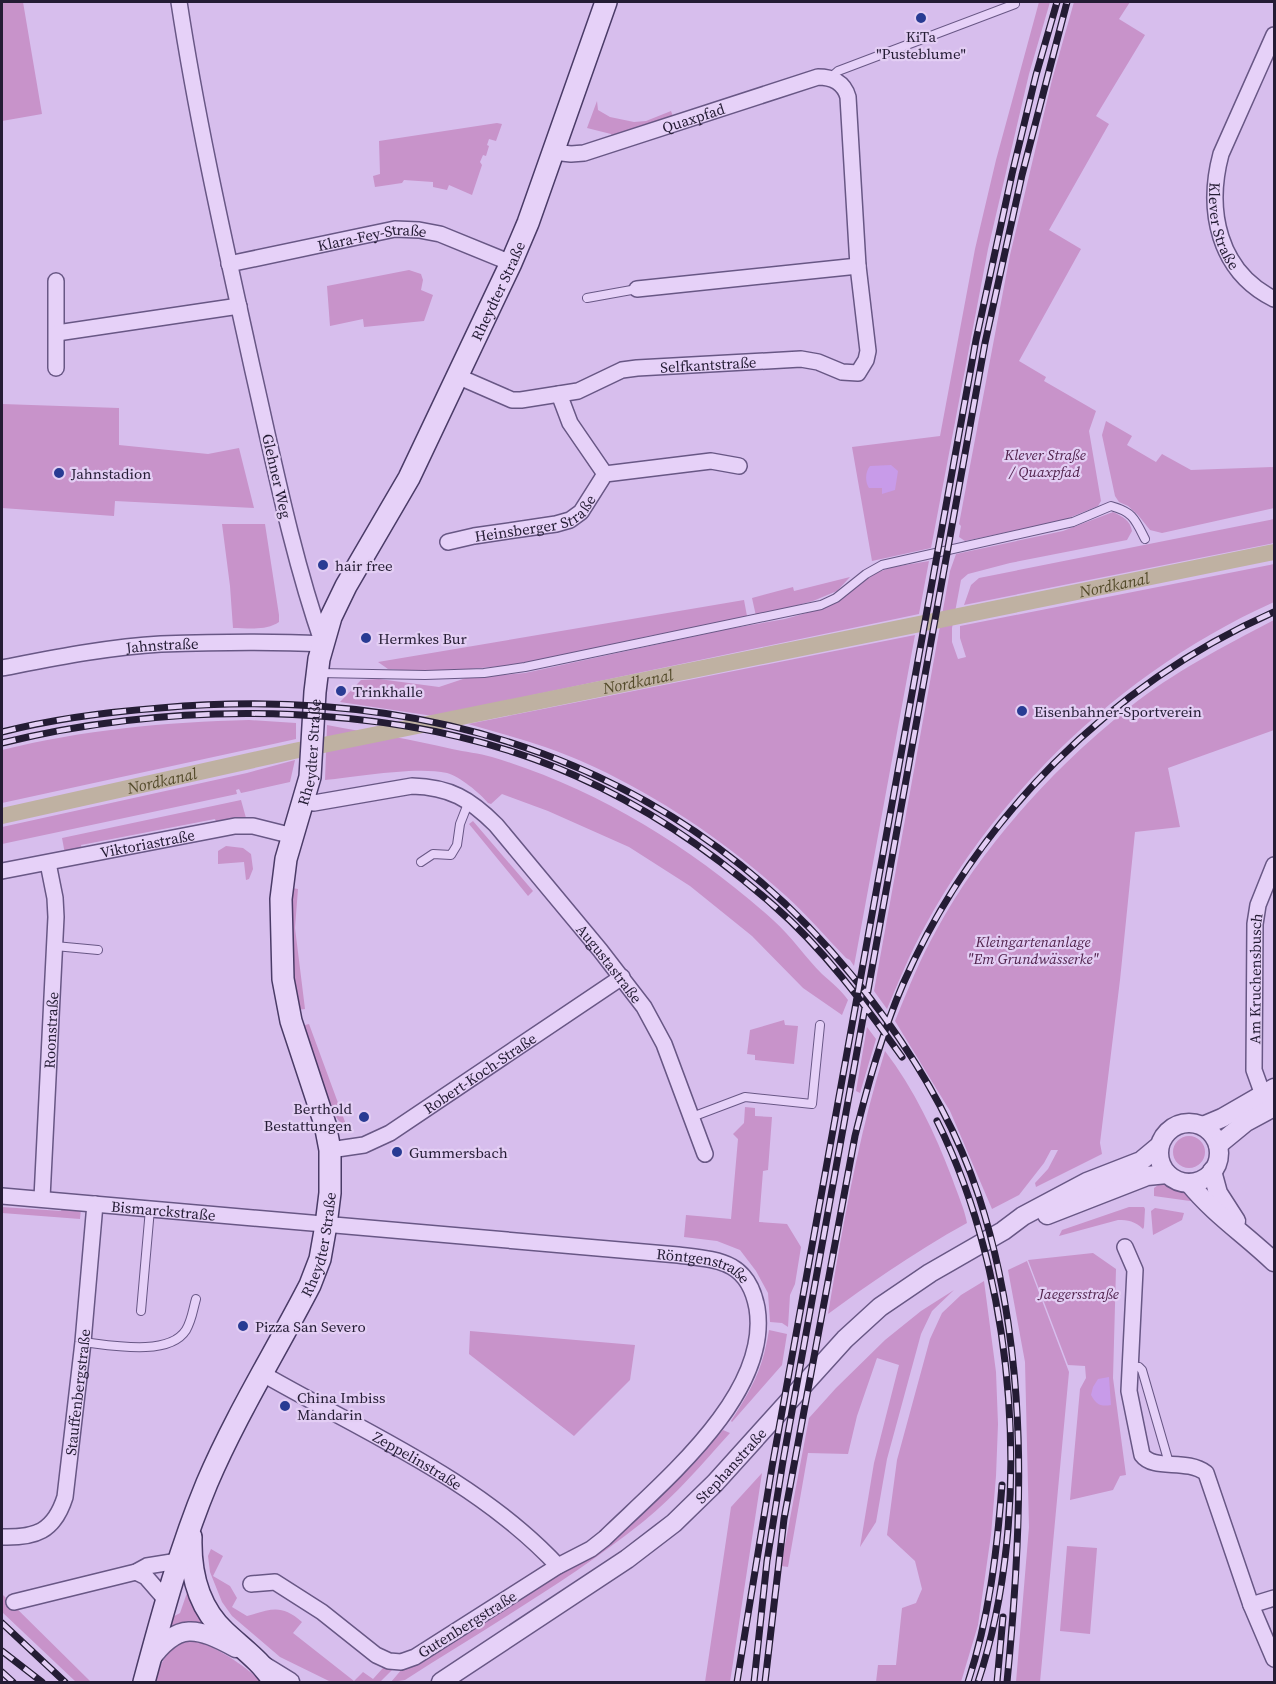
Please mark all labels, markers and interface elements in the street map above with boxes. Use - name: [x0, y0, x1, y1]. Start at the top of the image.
- marker: KiTa "Pusteblume": [914, 11, 928, 25]
- place label: KiTa "Pusteblume": [876, 26, 966, 64]
- street label: Quaxpfad: [659, 97, 728, 138]
- street label: Klever Straße: [1205, 182, 1245, 274]
- street label: Klara-Fey-Straße: [315, 218, 429, 256]
- street label: Rheydter Straße: [465, 237, 530, 344]
- street label: Selfkantstraße: [660, 351, 757, 377]
- street label: Glehner Weg: [257, 432, 297, 521]
- park label: Klever Straße / Quaxpfad: [1003, 444, 1086, 482]
- place label: Jahnstadion: [70, 463, 151, 484]
- marker: Jahnstadion: [52, 466, 66, 480]
- street label: Heinsberger Straße: [473, 490, 600, 546]
- place label: hair free: [335, 555, 393, 576]
- marker: hair free: [316, 558, 330, 572]
- water label: Nordkanal: [1076, 567, 1152, 602]
- place label: Hermkes Bur: [378, 628, 467, 649]
- marker: Hermkes Bur: [359, 631, 373, 645]
- street label: Jahnstraße: [124, 632, 199, 658]
- water label: Nordkanal: [600, 663, 675, 699]
- place label: Trinkhalle: [353, 681, 423, 702]
- marker: Trinkhalle: [334, 684, 348, 698]
- street label: Rheydter Straße: [292, 698, 325, 808]
- place label: Eisenbahner-Sportverein: [1034, 701, 1202, 722]
- marker: Eisenbahner-Sportverein: [1015, 704, 1029, 718]
- water label: Nordkanal: [124, 762, 200, 799]
- street label: Viktoriastraße: [98, 823, 197, 862]
- street label: Am Kruchensbusch: [1244, 911, 1267, 1044]
- street label: Augustastraße: [572, 919, 648, 1008]
- park label: Kleingartenanlage "Em Grundwässerke": [967, 931, 1100, 969]
- street label: Roonstraße: [38, 991, 63, 1069]
- street label: Robert-Koch-Straße: [419, 1027, 540, 1118]
- place label: Berthold Bestattungen: [264, 1098, 352, 1136]
- marker: Berthold Bestattungen: [357, 1110, 371, 1124]
- place label: Gummersbach: [409, 1142, 508, 1163]
- marker: Gummersbach: [390, 1145, 404, 1159]
- street label: Rheydter Straße: [295, 1190, 341, 1300]
- street label: Bismarckstraße: [110, 1195, 217, 1225]
- street label: Röntgenstraße: [656, 1243, 756, 1288]
- park label: Jaegersstraße: [1037, 1283, 1119, 1304]
- place label: Pizza San Severo: [255, 1316, 366, 1337]
- marker: Pizza San Severo: [236, 1319, 250, 1333]
- street label: Stauffenbergstraße: [59, 1328, 95, 1457]
- place label: China Imbiss Mandarin: [297, 1387, 385, 1425]
- marker: China Imbiss Mandarin: [278, 1399, 292, 1413]
- street label: Stephanstraße: [690, 1423, 771, 1508]
- street label: Zeppelinstraße: [369, 1425, 467, 1495]
- street label: Gutenbergstraße: [414, 1585, 521, 1663]

